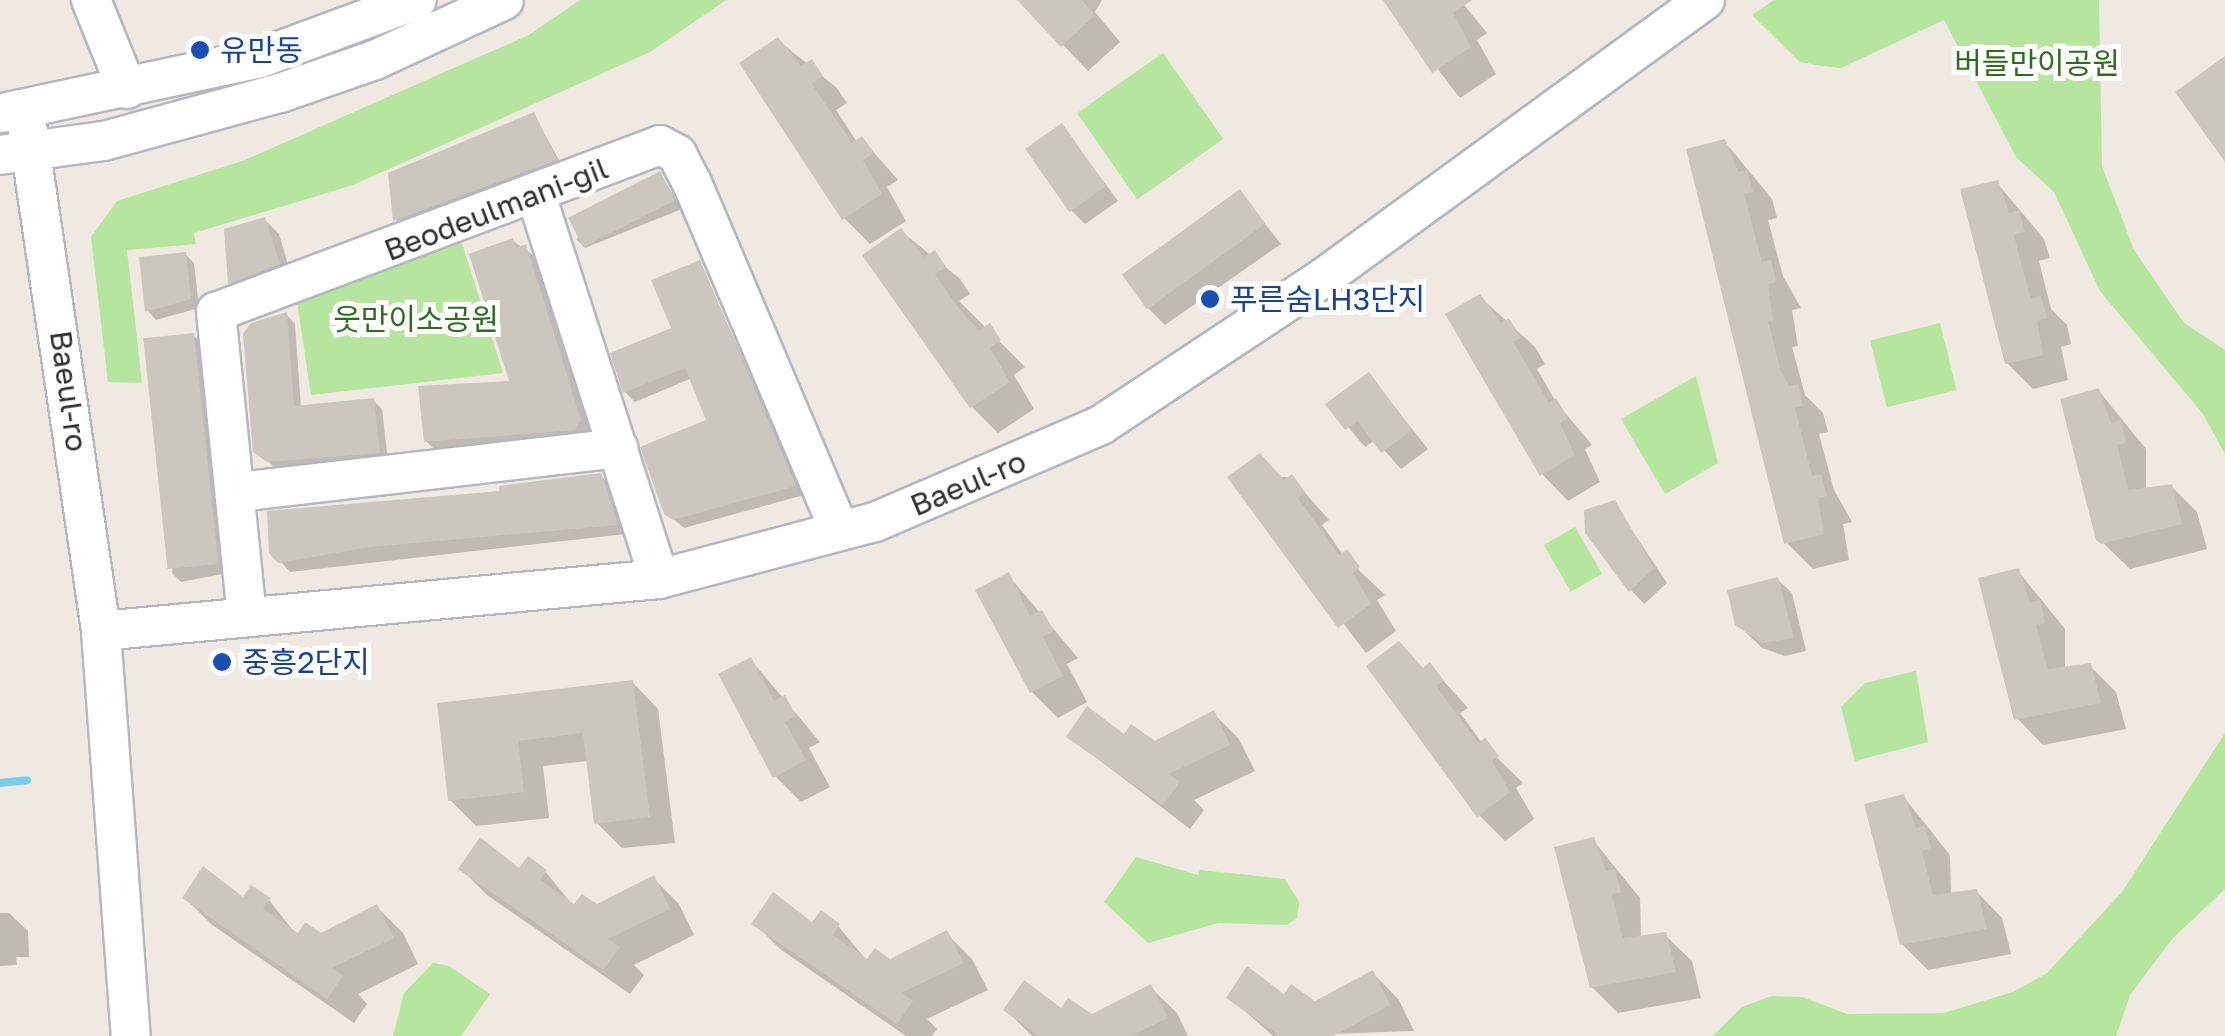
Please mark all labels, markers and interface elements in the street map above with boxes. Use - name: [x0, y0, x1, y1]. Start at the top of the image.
- place label: 유만동: [220, 32, 303, 68]
- marker: 유만동: [189, 39, 211, 61]
- park label: 버들만이공원: [1954, 45, 2120, 81]
- street label: Beodeulmani-gil: [379, 150, 613, 268]
- place label: 푸른숨LH3단지: [1230, 281, 1425, 317]
- marker: 푸른숨LH3단지: [1199, 288, 1221, 310]
- park label: 웃만이소공원: [333, 301, 499, 337]
- street label: Baeul-ro: [43, 328, 95, 454]
- street label: Baeul-ro: [905, 443, 1031, 523]
- place label: 중흥2단지: [242, 644, 370, 680]
- marker: 중흥2단지: [211, 651, 233, 673]

